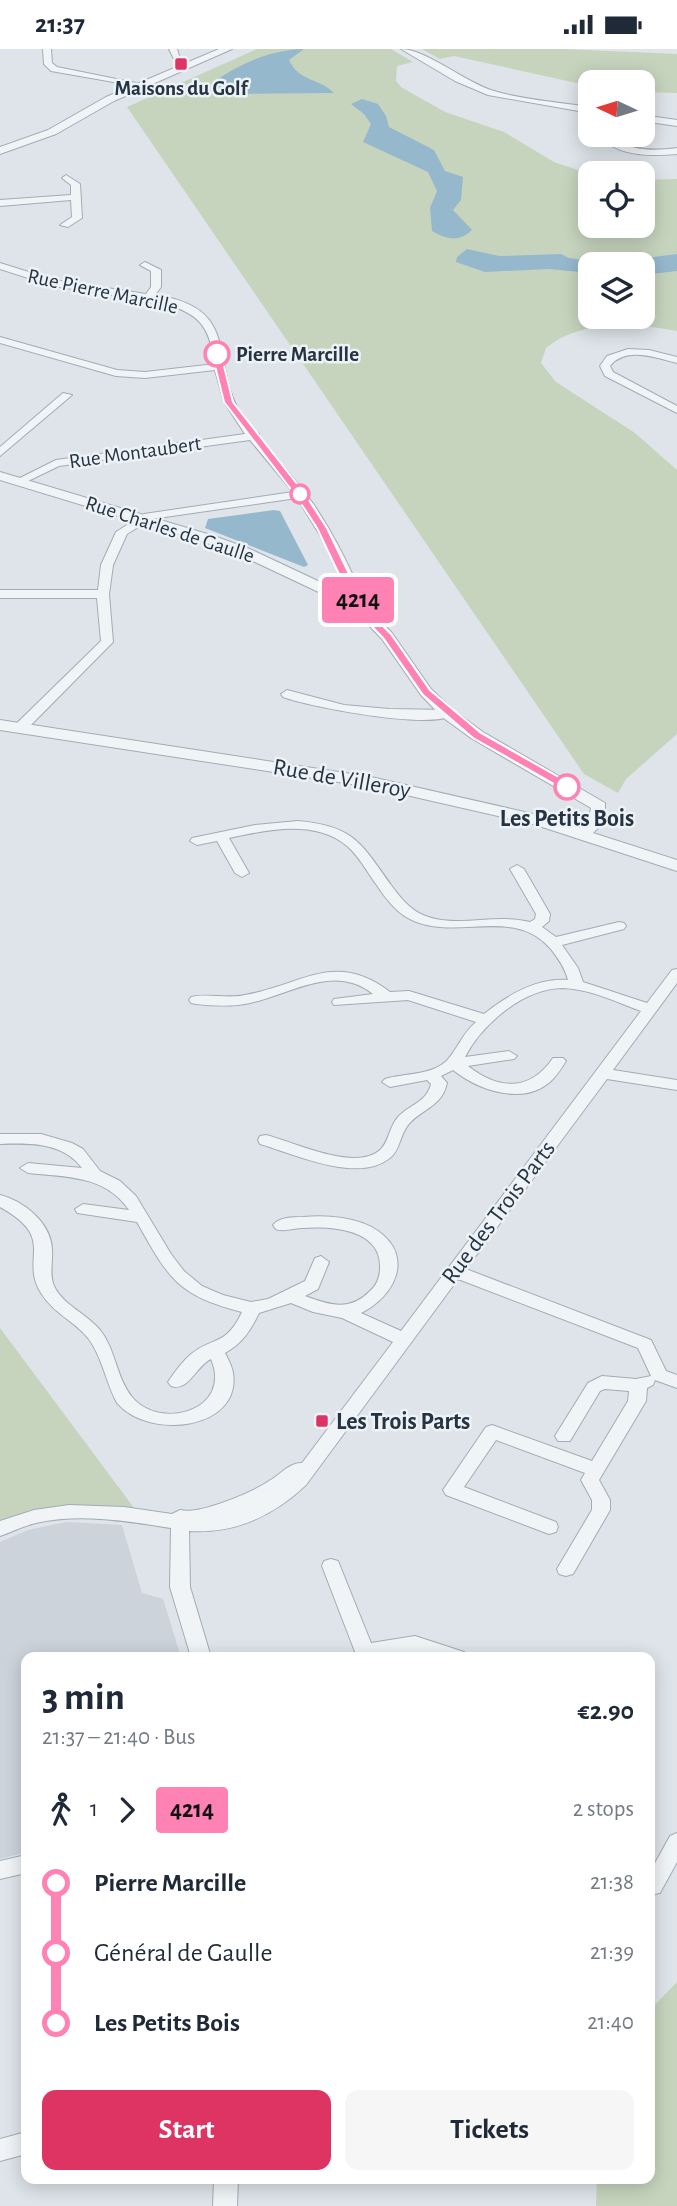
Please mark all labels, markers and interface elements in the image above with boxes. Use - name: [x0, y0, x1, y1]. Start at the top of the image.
- text: 21:37: [35, 11, 85, 37]
- marker: Maisons du Golf: [173, 56, 189, 72]
- north arrow: [578, 70, 654, 147]
- map controls: [578, 70, 655, 329]
- place label: Maisons du Golf: [115, 78, 250, 99]
- button: locate: [578, 161, 655, 238]
- button: layers: [578, 252, 655, 329]
- street label: Rue Pierre Marcille: [26, 265, 180, 318]
- marker: Pierre Marcille: [204, 341, 230, 367]
- place label: Pierre Marcille: [236, 344, 359, 365]
- street label: Rue Montaubert: [68, 433, 203, 472]
- unlabelled marker: [290, 484, 310, 504]
- street label: Rue Charles de Gaulle: [83, 492, 257, 567]
- line badge: 4214: [309, 577, 407, 623]
- text: 4214: [336, 588, 380, 612]
- street label: Rue de Villeroy: [271, 755, 412, 803]
- marker: Les Petits Bois: [554, 774, 580, 800]
- place label: Les Petits Bois: [500, 807, 634, 831]
- street label: Rue des Trois Parts: [438, 1137, 560, 1288]
- place label: Les Trois Parts: [336, 1410, 470, 1434]
- marker: Les Trois Parts: [314, 1413, 330, 1429]
- text: 3 min: [42, 1679, 125, 1717]
- text: €2.90: [578, 1698, 634, 1724]
- text: 21:37 – 21:40 · Bus: [42, 1726, 196, 1749]
- icon: walk: [42, 1791, 80, 1829]
- icon: forward: [108, 1791, 146, 1829]
- text: 1: [90, 1798, 98, 1821]
- text: 4214: [170, 1798, 214, 1822]
- text: 2 stops: [573, 1798, 634, 1821]
- text: Pierre Marcille: [94, 1870, 246, 1896]
- text: 21:38: [590, 1871, 634, 1894]
- text: Général de Gaulle: [94, 1940, 273, 1966]
- text: 21:39: [590, 1941, 634, 1964]
- text: Les Petits Bois: [94, 2010, 240, 2036]
- text: 21:40: [587, 2011, 634, 2034]
- button: Start: [42, 2090, 331, 2170]
- button: Tickets: [345, 2090, 634, 2170]

